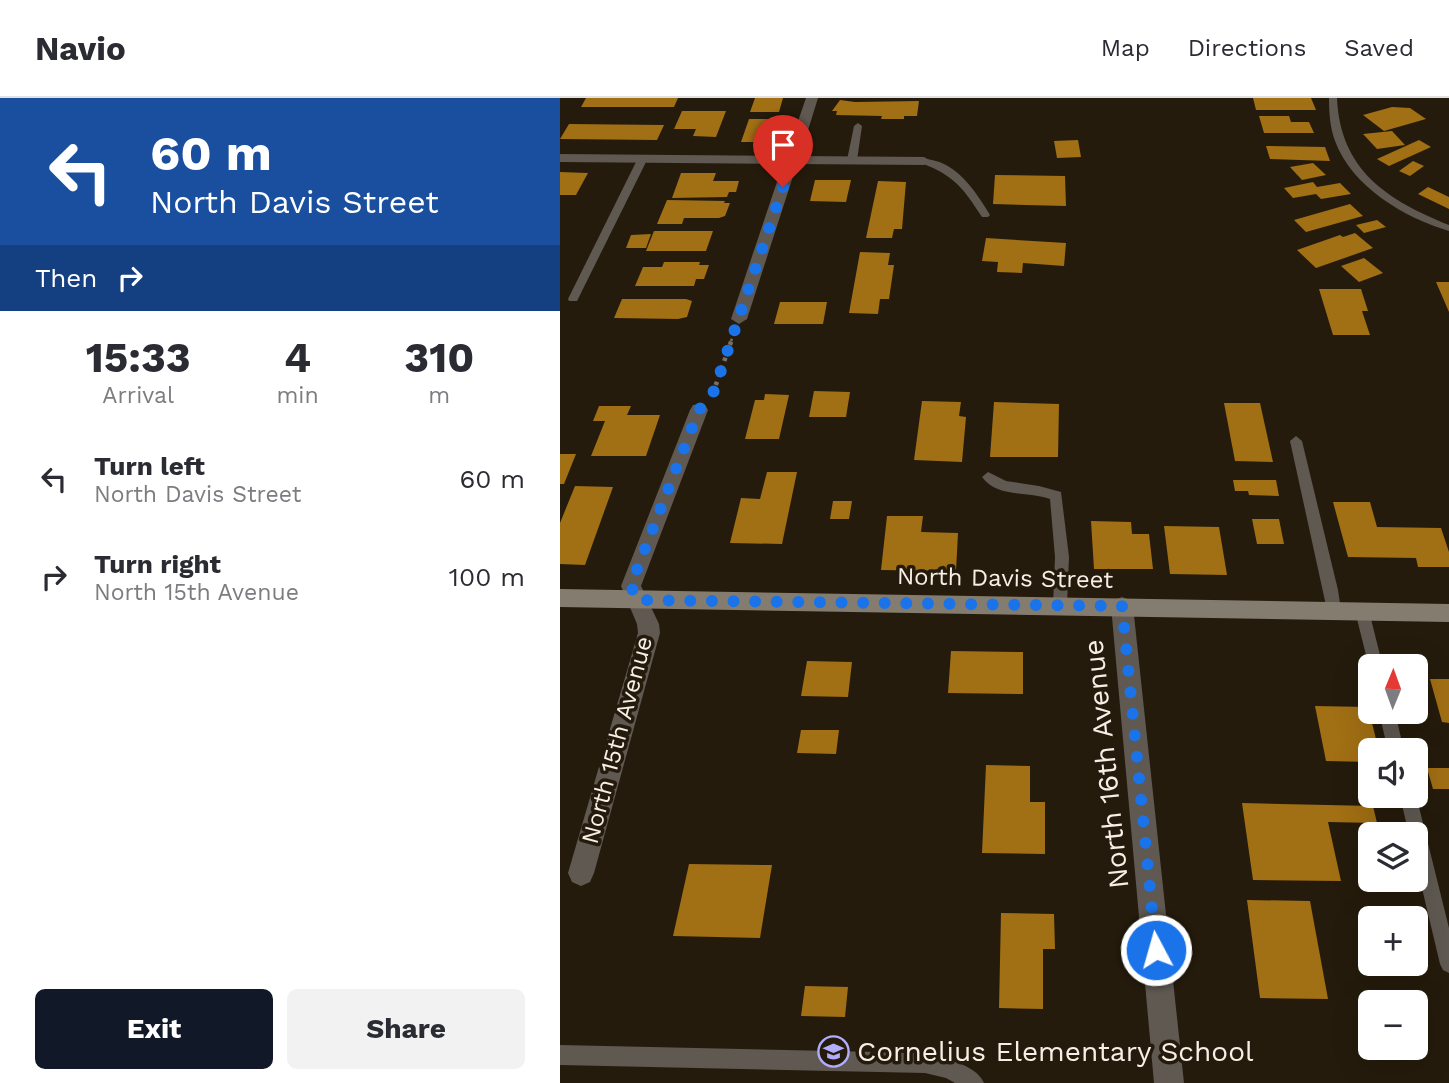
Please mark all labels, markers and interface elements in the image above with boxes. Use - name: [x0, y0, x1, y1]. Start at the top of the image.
- text: Navio: [35, 29, 126, 68]
- text: Map: [1101, 34, 1150, 62]
- text: Directions: [1188, 34, 1306, 62]
- text: Saved: [1344, 34, 1414, 62]
- pin: [753, 115, 813, 187]
- text: 60 m: [150, 124, 272, 182]
- icon: left: [35, 126, 126, 217]
- icon: arrive: [764, 126, 802, 164]
- text: North Davis Street: [150, 183, 439, 221]
- icon: right: [111, 259, 149, 297]
- text: Then: [35, 263, 97, 293]
- text: 15:33: [86, 333, 191, 382]
- text: 4: [284, 333, 311, 382]
- text: 310: [404, 333, 474, 382]
- text: Arrival: [102, 382, 174, 409]
- text: min: [276, 382, 319, 409]
- text: m: [428, 382, 450, 409]
- text: Turn left: [94, 451, 205, 481]
- icon: left: [35, 460, 73, 498]
- text: 60 m: [459, 464, 525, 494]
- text: North Davis Street: [94, 481, 301, 508]
- text: Turn right: [94, 549, 221, 579]
- icon: right: [35, 558, 73, 596]
- text: 100 m: [449, 562, 525, 592]
- street label: North Davis Street: [897, 562, 1113, 594]
- text: North 15th Avenue: [94, 579, 299, 606]
- street label: North 15th Avenue: [576, 633, 658, 847]
- street label: North 16th Avenue: [1077, 638, 1135, 890]
- north arrow: [1358, 654, 1428, 724]
- map controls: [1358, 654, 1428, 1060]
- button: sound: [1358, 738, 1428, 808]
- button: layers: [1358, 822, 1428, 892]
- button: +: [1358, 906, 1428, 976]
- position arrow: [1119, 913, 1193, 987]
- button: Exit: [35, 989, 273, 1069]
- button: Share: [287, 989, 525, 1069]
- button: −: [1358, 990, 1428, 1060]
- school or university icon: Cornelius Elementary School: [817, 1034, 851, 1068]
- place label: Cornelius Elementary School: [857, 1035, 1254, 1068]

